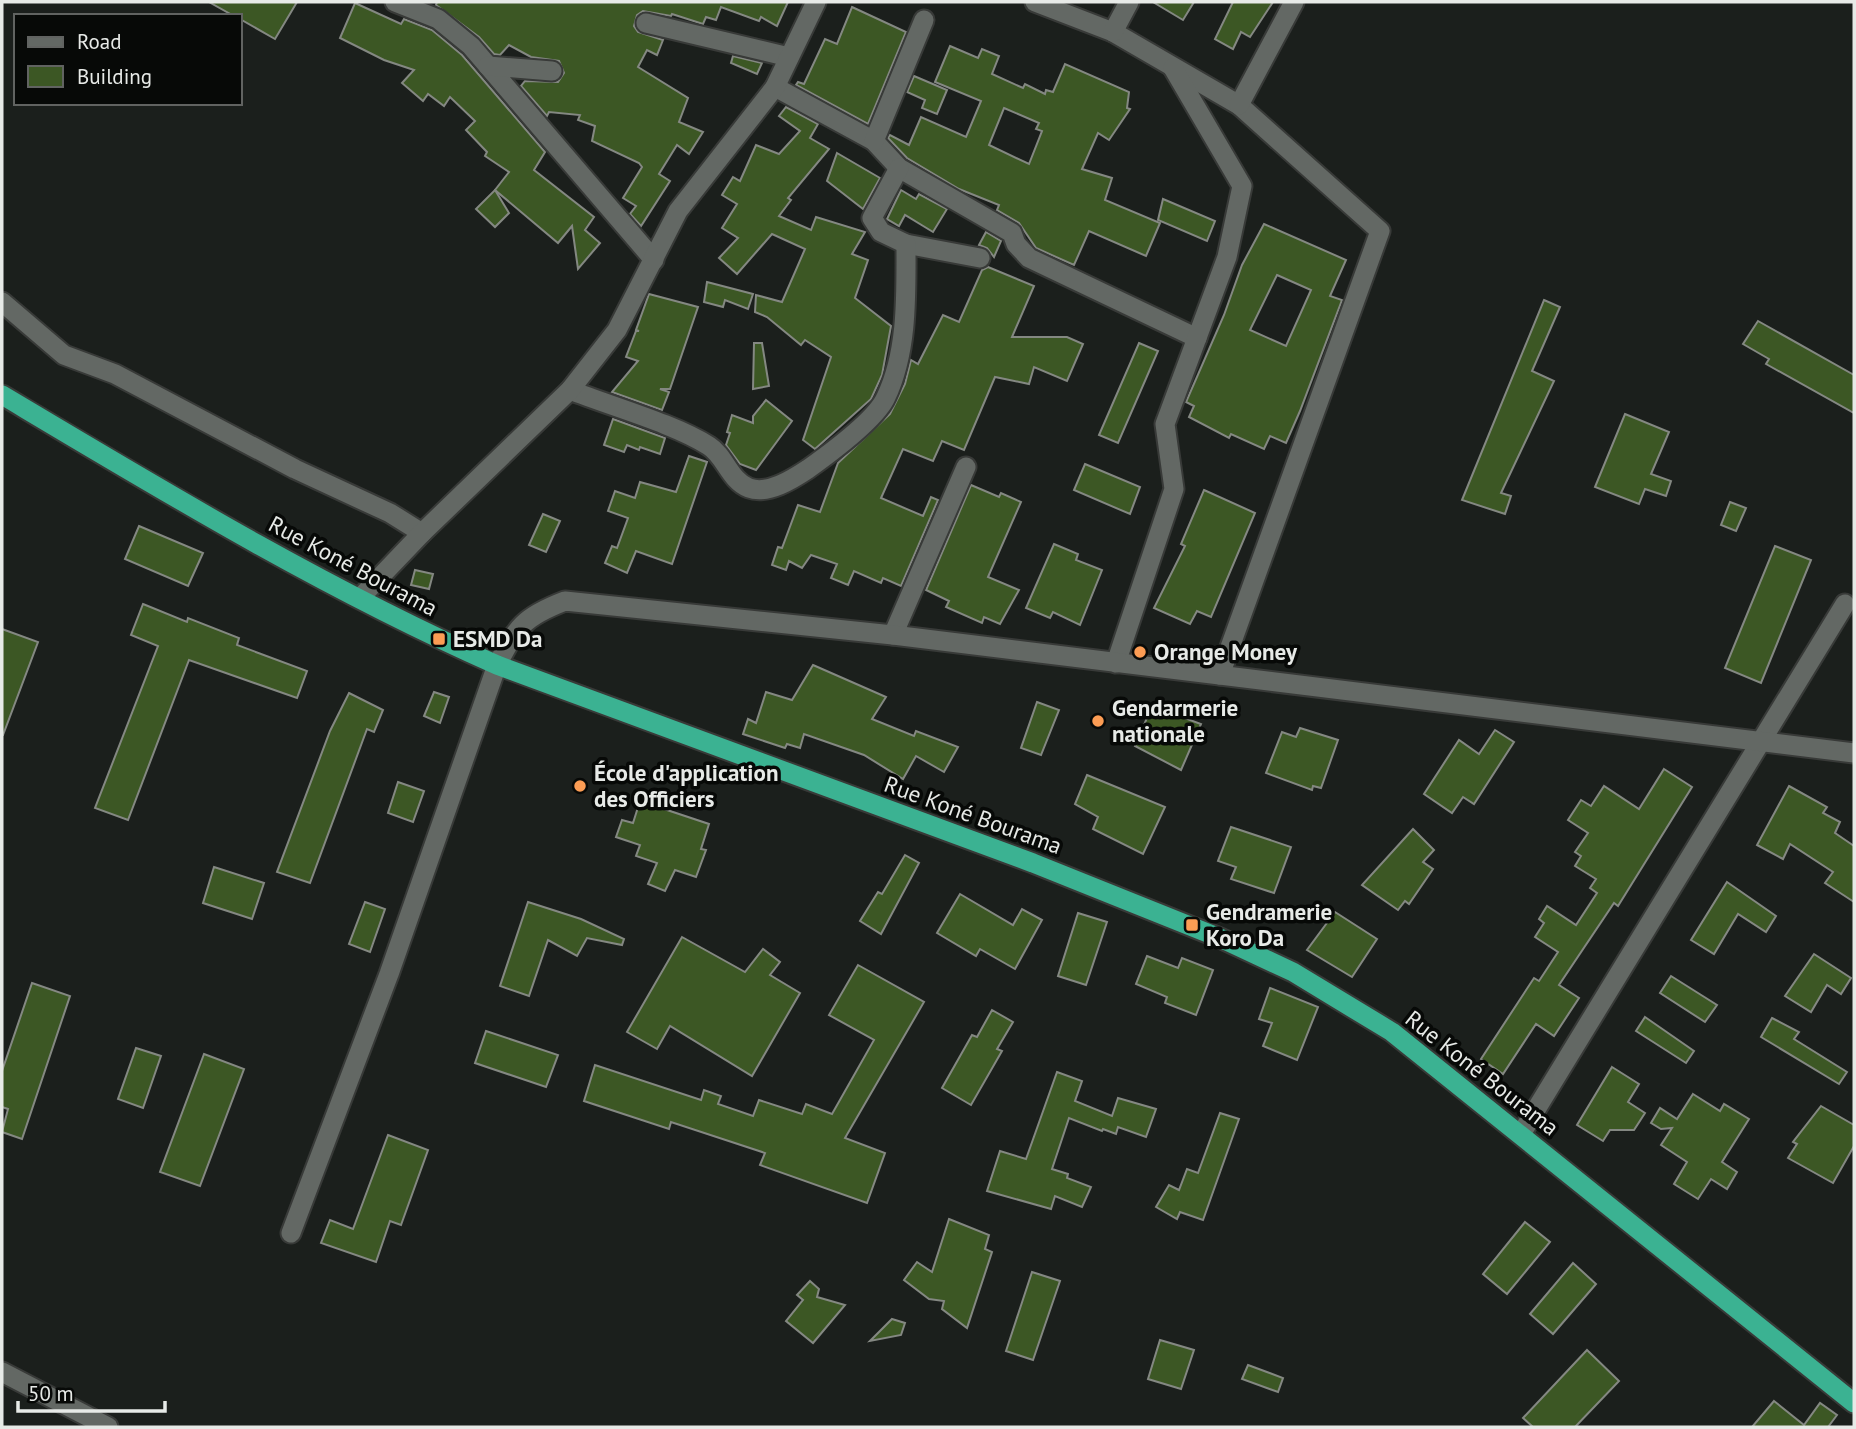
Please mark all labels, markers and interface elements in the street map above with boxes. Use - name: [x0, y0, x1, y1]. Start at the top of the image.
- legend: [14, 14, 242, 105]
- text: Road: [77, 28, 121, 55]
- text: Building: [77, 63, 152, 90]
- street label: Rue Koné Bourama: [264, 509, 443, 622]
- place label: ESMD Da: [453, 624, 542, 653]
- marker: ESMD Da: [431, 631, 447, 647]
- place label: Orange Money: [1154, 637, 1298, 666]
- marker: Orange Money: [1132, 644, 1148, 660]
- place label: Gendarmerie nationale: [1112, 693, 1238, 748]
- marker: Gendarmerie nationale: [1090, 713, 1106, 729]
- place label: École d'application des Officiers: [594, 758, 778, 813]
- street label: Rue Koné Bourama: [880, 769, 1066, 860]
- marker: École d'application des Officiers: [572, 778, 588, 794]
- place label: Gendramerie Koro Da: [1206, 897, 1332, 952]
- marker: Gendramerie Koro Da: [1184, 917, 1200, 933]
- street label: Rue Koné Bourama: [1400, 1004, 1565, 1142]
- scale bar: [18, 1370, 164, 1414]
- text: 50 m: [28, 1380, 74, 1407]

